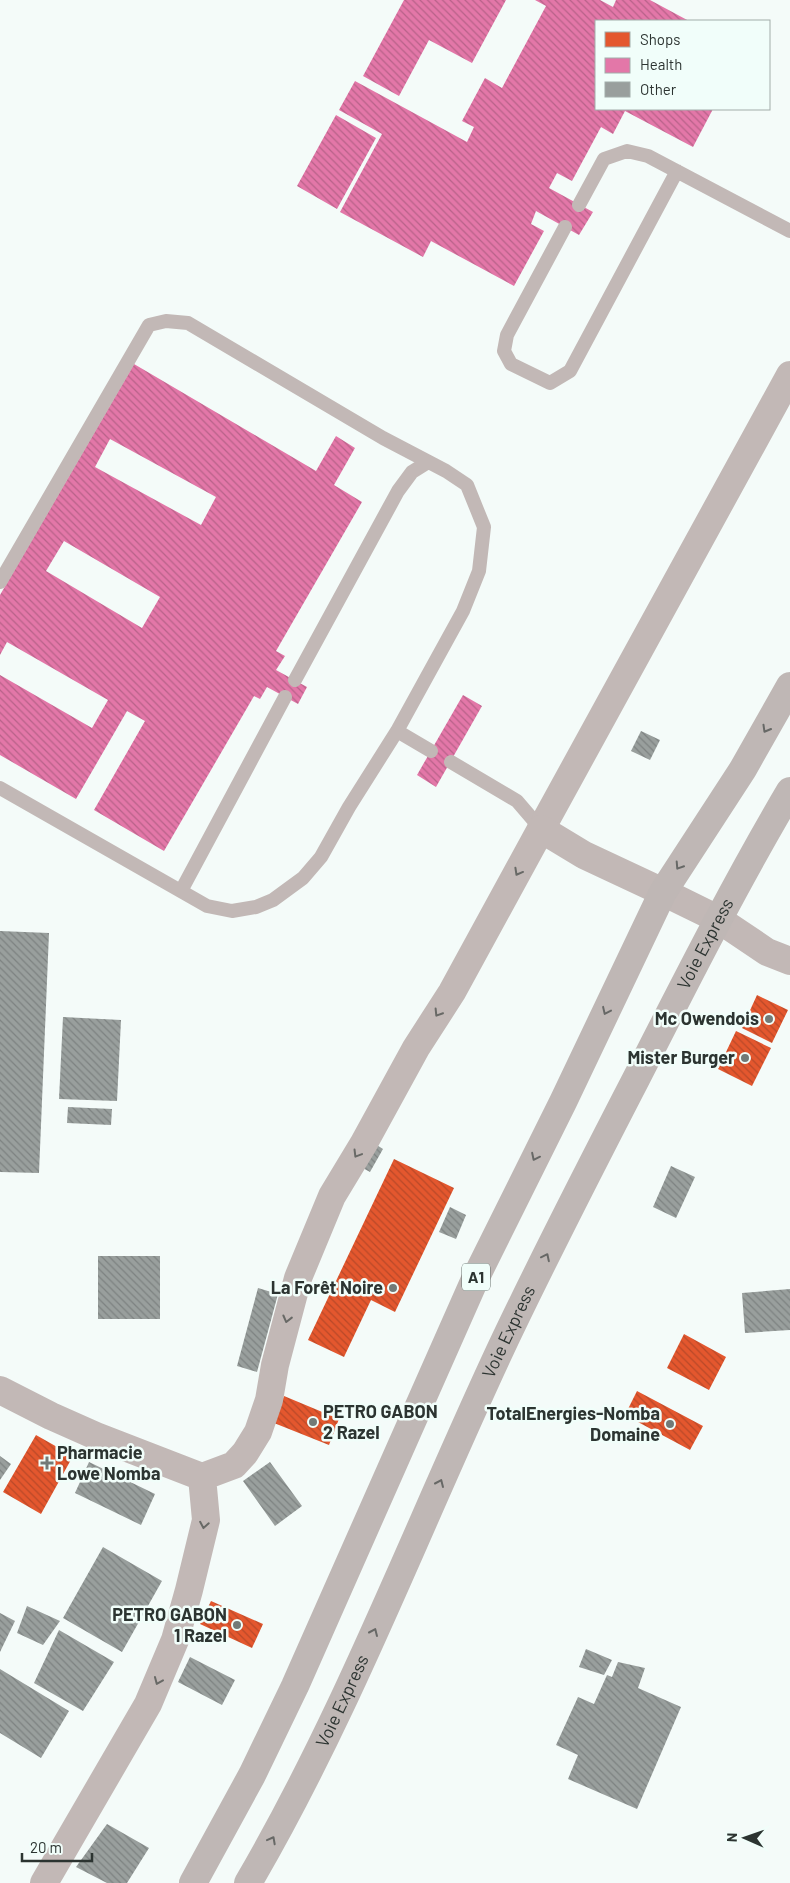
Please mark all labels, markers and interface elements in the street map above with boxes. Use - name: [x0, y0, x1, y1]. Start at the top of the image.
- legend: [595, 20, 770, 110]
- text: Shops: [640, 30, 680, 48]
- text: Health: [640, 55, 682, 73]
- text: Other: [640, 80, 677, 98]
- one-way arrow: [762, 723, 772, 732]
- one-way arrow: [676, 861, 686, 870]
- one-way arrow: [514, 867, 524, 876]
- street label: Voie Express: [672, 894, 738, 993]
- one-way arrow: [602, 1006, 612, 1015]
- place label: Mc Owendois: [655, 1007, 759, 1029]
- one-way arrow: [435, 1008, 444, 1017]
- marker: Mc Owendois: [763, 1013, 775, 1025]
- place label: Mister Burger: [627, 1046, 735, 1068]
- marker: Mister Burger: [739, 1052, 751, 1064]
- one-way arrow: [354, 1149, 364, 1158]
- one-way arrow: [531, 1152, 541, 1161]
- one-way arrow: [540, 1253, 550, 1262]
- road number: A1: [462, 1264, 490, 1290]
- place label: La Forêt Noire: [271, 1276, 383, 1298]
- marker: La Forêt Noire: [387, 1282, 399, 1294]
- street label: Voie Express: [477, 1282, 539, 1381]
- one-way arrow: [282, 1315, 293, 1324]
- place label: PETRO GABON 2 Razel: [323, 1400, 438, 1443]
- place label: TotalEnergies-Nomba Domaine: [486, 1402, 660, 1445]
- marker: PETRO GABON 2 Razel: [307, 1416, 319, 1428]
- marker: TotalEnergies-Nomba Domaine: [664, 1418, 676, 1430]
- place label: Pharmacie Lowe Nomba: [57, 1441, 160, 1484]
- marker: Pharmacie Lowe Nomba: [41, 1457, 53, 1469]
- one-way arrow: [434, 1479, 445, 1488]
- one-way arrow: [200, 1521, 210, 1530]
- place label: PETRO GABON 1 Razel: [112, 1603, 227, 1646]
- marker: PETRO GABON 1 Razel: [231, 1619, 243, 1631]
- one-way arrow: [368, 1628, 379, 1637]
- street label: Voie Express: [310, 1651, 373, 1751]
- one-way arrow: [153, 1676, 164, 1685]
- north arrow: [720, 1813, 770, 1863]
- scale bar: [22, 1830, 92, 1862]
- text: N: [723, 1833, 740, 1842]
- one-way arrow: [266, 1837, 276, 1846]
- text: 20 m: [30, 1838, 62, 1856]

